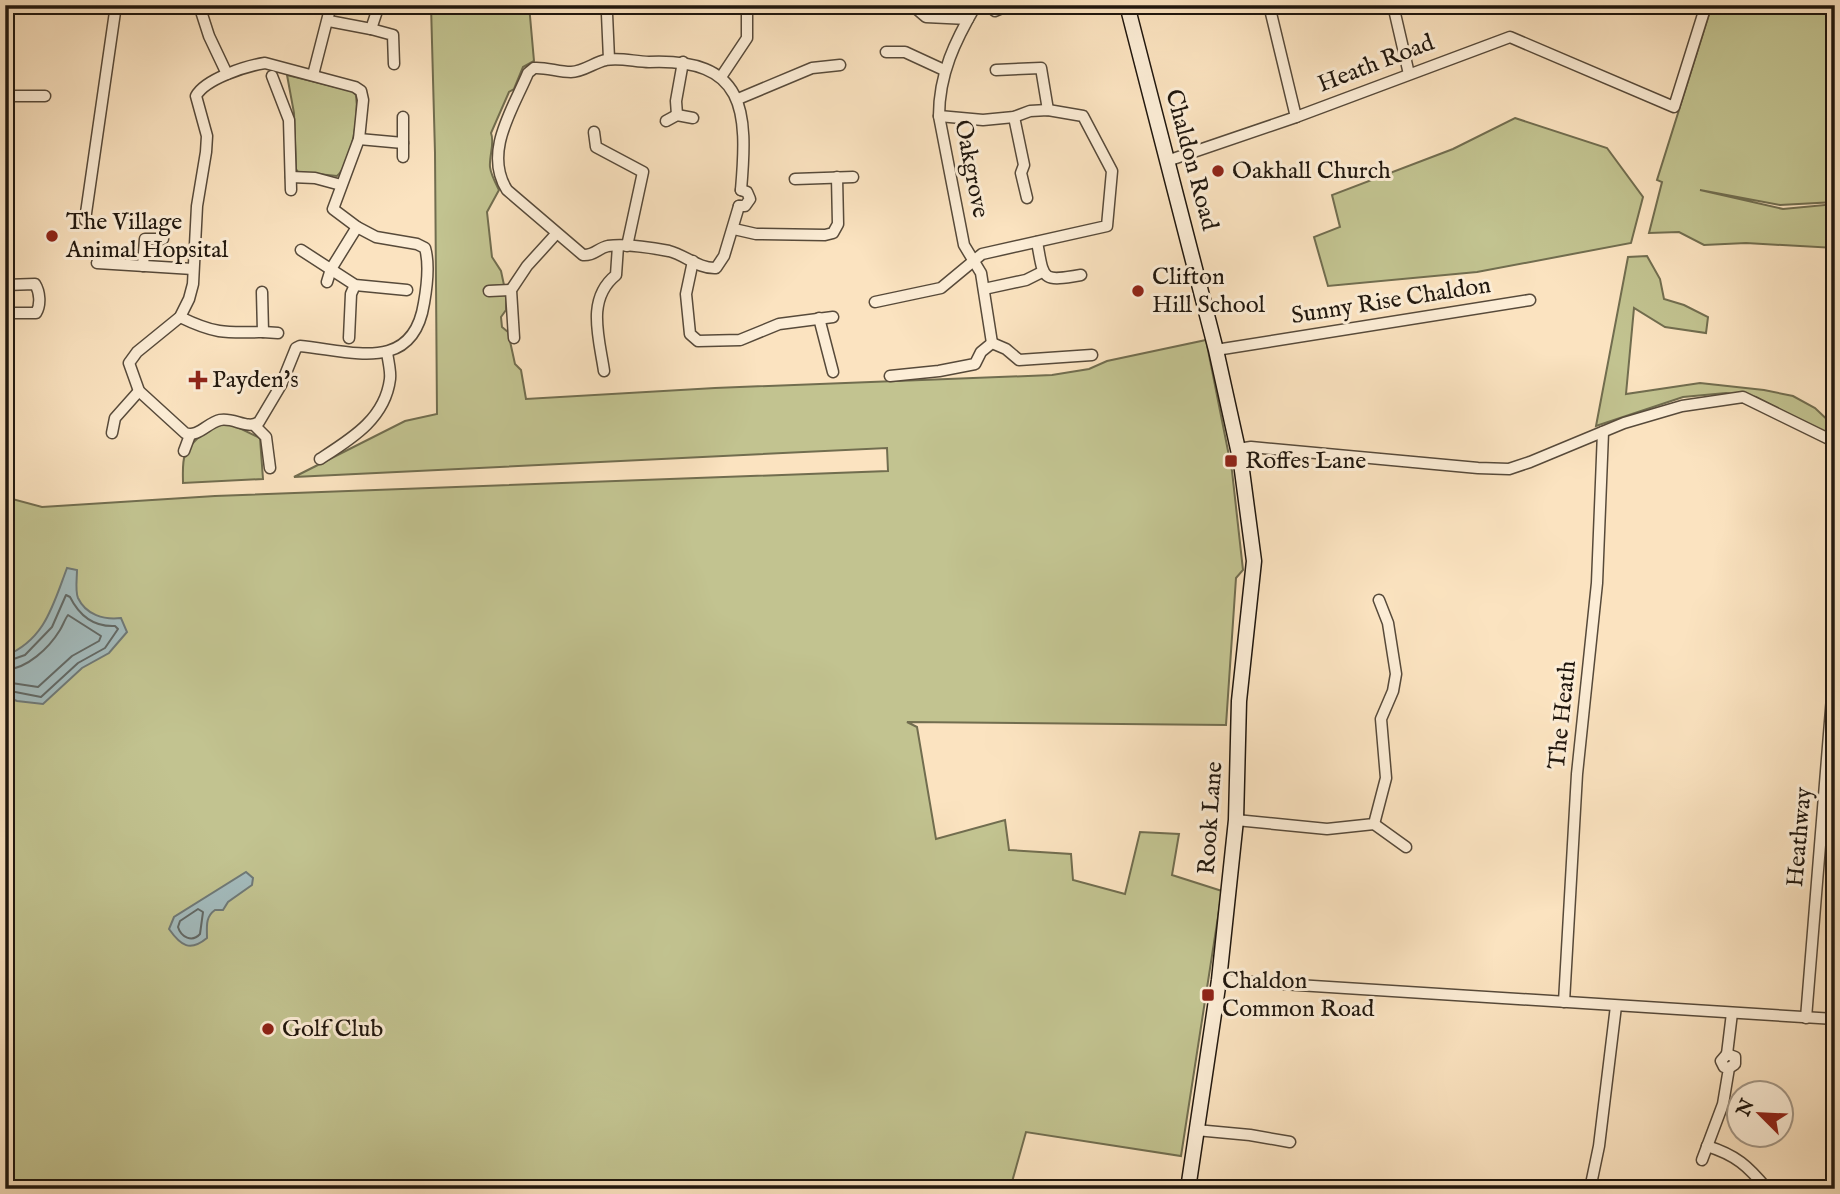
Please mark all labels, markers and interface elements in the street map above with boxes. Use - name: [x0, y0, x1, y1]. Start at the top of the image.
- street label: Heath Road: [1313, 28, 1439, 100]
- street label: Chaldon Road: [1157, 86, 1225, 234]
- street label: Oakgrove: [946, 117, 996, 221]
- place label: Oakhall Church: [1232, 156, 1391, 187]
- marker: Oakhall Church: [1210, 163, 1226, 179]
- place label: The Village Animal Hopsital: [65, 207, 229, 266]
- marker: The Village Animal Hopsital: [44, 228, 60, 244]
- place label: Clifton Hill School: [1152, 262, 1265, 321]
- street label: Sunny Rise Chaldon: [1289, 270, 1493, 332]
- marker: Clifton Hill School: [1130, 283, 1146, 299]
- place label: Payden's: [212, 365, 299, 396]
- marker: Payden's: [190, 372, 206, 388]
- place label: Roffes Lane: [1245, 446, 1366, 477]
- marker: Roffes Lane: [1223, 453, 1239, 469]
- street label: The Heath: [1542, 659, 1584, 771]
- street label: Rook Lane: [1192, 760, 1230, 876]
- street label: Heathway: [1780, 786, 1820, 888]
- place label: Chaldon Common Road: [1222, 966, 1374, 1025]
- marker: Chaldon Common Road: [1200, 987, 1216, 1003]
- place label: Golf Club: [282, 1014, 383, 1045]
- marker: Golf Club: [260, 1021, 276, 1037]
- north arrow: [1724, 1078, 1794, 1148]
- text: N: [1732, 1095, 1761, 1121]

